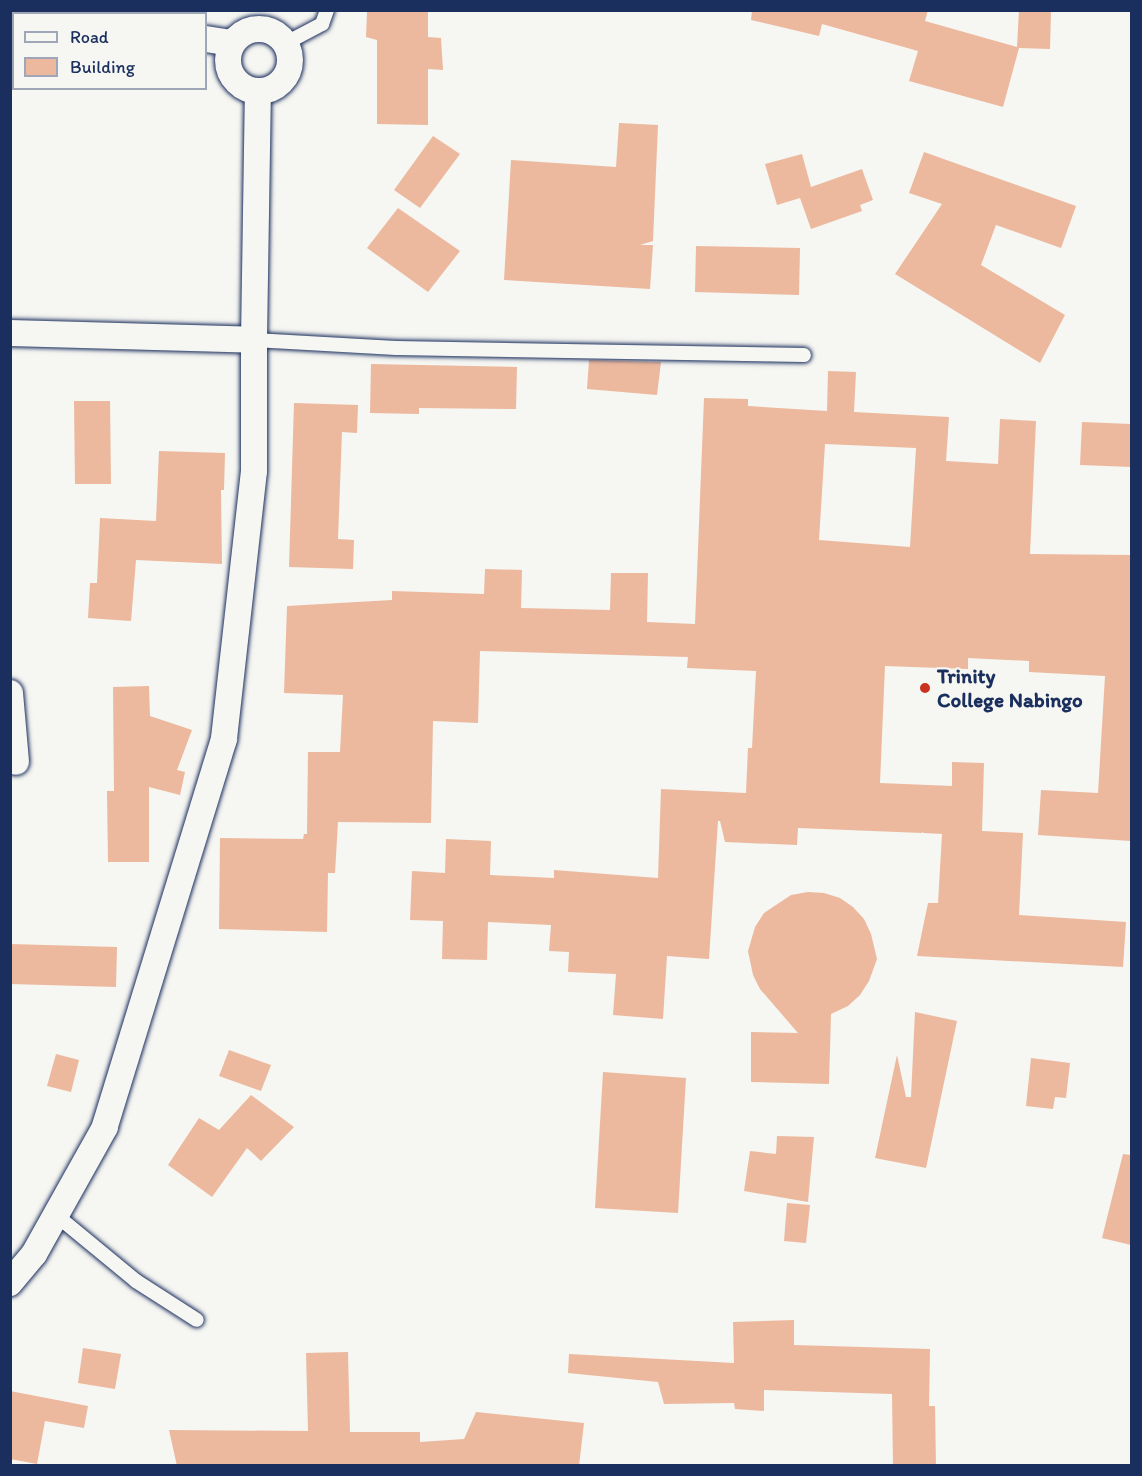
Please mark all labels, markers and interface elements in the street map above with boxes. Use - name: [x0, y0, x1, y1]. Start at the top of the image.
- legend: [12, 12, 207, 90]
- text: Road: [70, 26, 109, 48]
- text: Building: [70, 56, 135, 78]
- place label: Trinity College Nabingo: [937, 663, 1083, 713]
- marker: Trinity College Nabingo: [918, 681, 932, 695]

